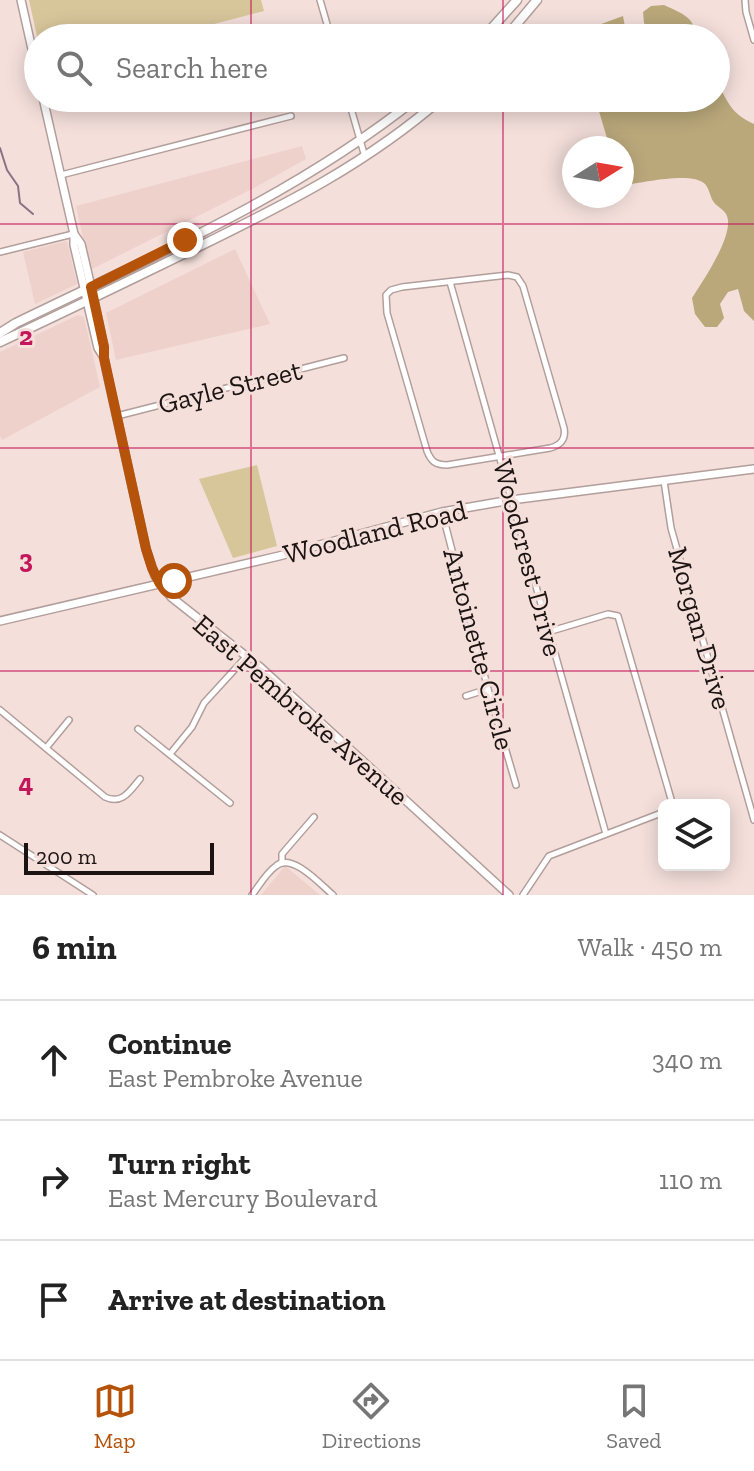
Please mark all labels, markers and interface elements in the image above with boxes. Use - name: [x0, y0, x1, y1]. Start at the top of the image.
- search box: [24, 24, 730, 112]
- icon: search: [52, 46, 96, 90]
- text: Search here: [116, 50, 268, 86]
- north arrow: [562, 136, 634, 208]
- route end: [167, 222, 203, 258]
- text: 2: [19, 320, 33, 352]
- street label: Gayle Street: [155, 353, 306, 421]
- street label: Woodcrest Drive: [486, 456, 570, 660]
- street label: Woodland Road: [280, 493, 470, 571]
- text: 3: [19, 543, 33, 575]
- street label: Morgan Drive: [661, 543, 739, 713]
- street label: Antoinette Circle: [436, 545, 522, 753]
- route start: [156, 563, 192, 599]
- street label: East Pembroke Avenue: [187, 608, 415, 812]
- text: 4: [19, 767, 34, 799]
- map controls: [658, 799, 730, 871]
- button: layers: [658, 799, 730, 871]
- scale bar: [24, 839, 214, 875]
- text: 200 m: [36, 843, 97, 870]
- text: 6 min: [32, 927, 117, 968]
- text: Walk · 450 m: [578, 931, 722, 963]
- text: Continue: [108, 1026, 232, 1062]
- icon: ahead: [32, 1038, 76, 1082]
- text: 340 m: [652, 1044, 722, 1076]
- text: East Pembroke Avenue: [108, 1062, 363, 1094]
- text: Turn right: [108, 1146, 250, 1182]
- icon: right: [32, 1158, 76, 1202]
- text: 110 m: [659, 1164, 722, 1196]
- text: East Mercury Boulevard: [108, 1182, 378, 1214]
- icon: arrive: [32, 1278, 76, 1322]
- text: Arrive at destination: [108, 1282, 385, 1318]
- tab: Map: [93, 1379, 137, 1454]
- tab: Directions: [322, 1379, 421, 1454]
- tab: Saved: [606, 1379, 661, 1454]

